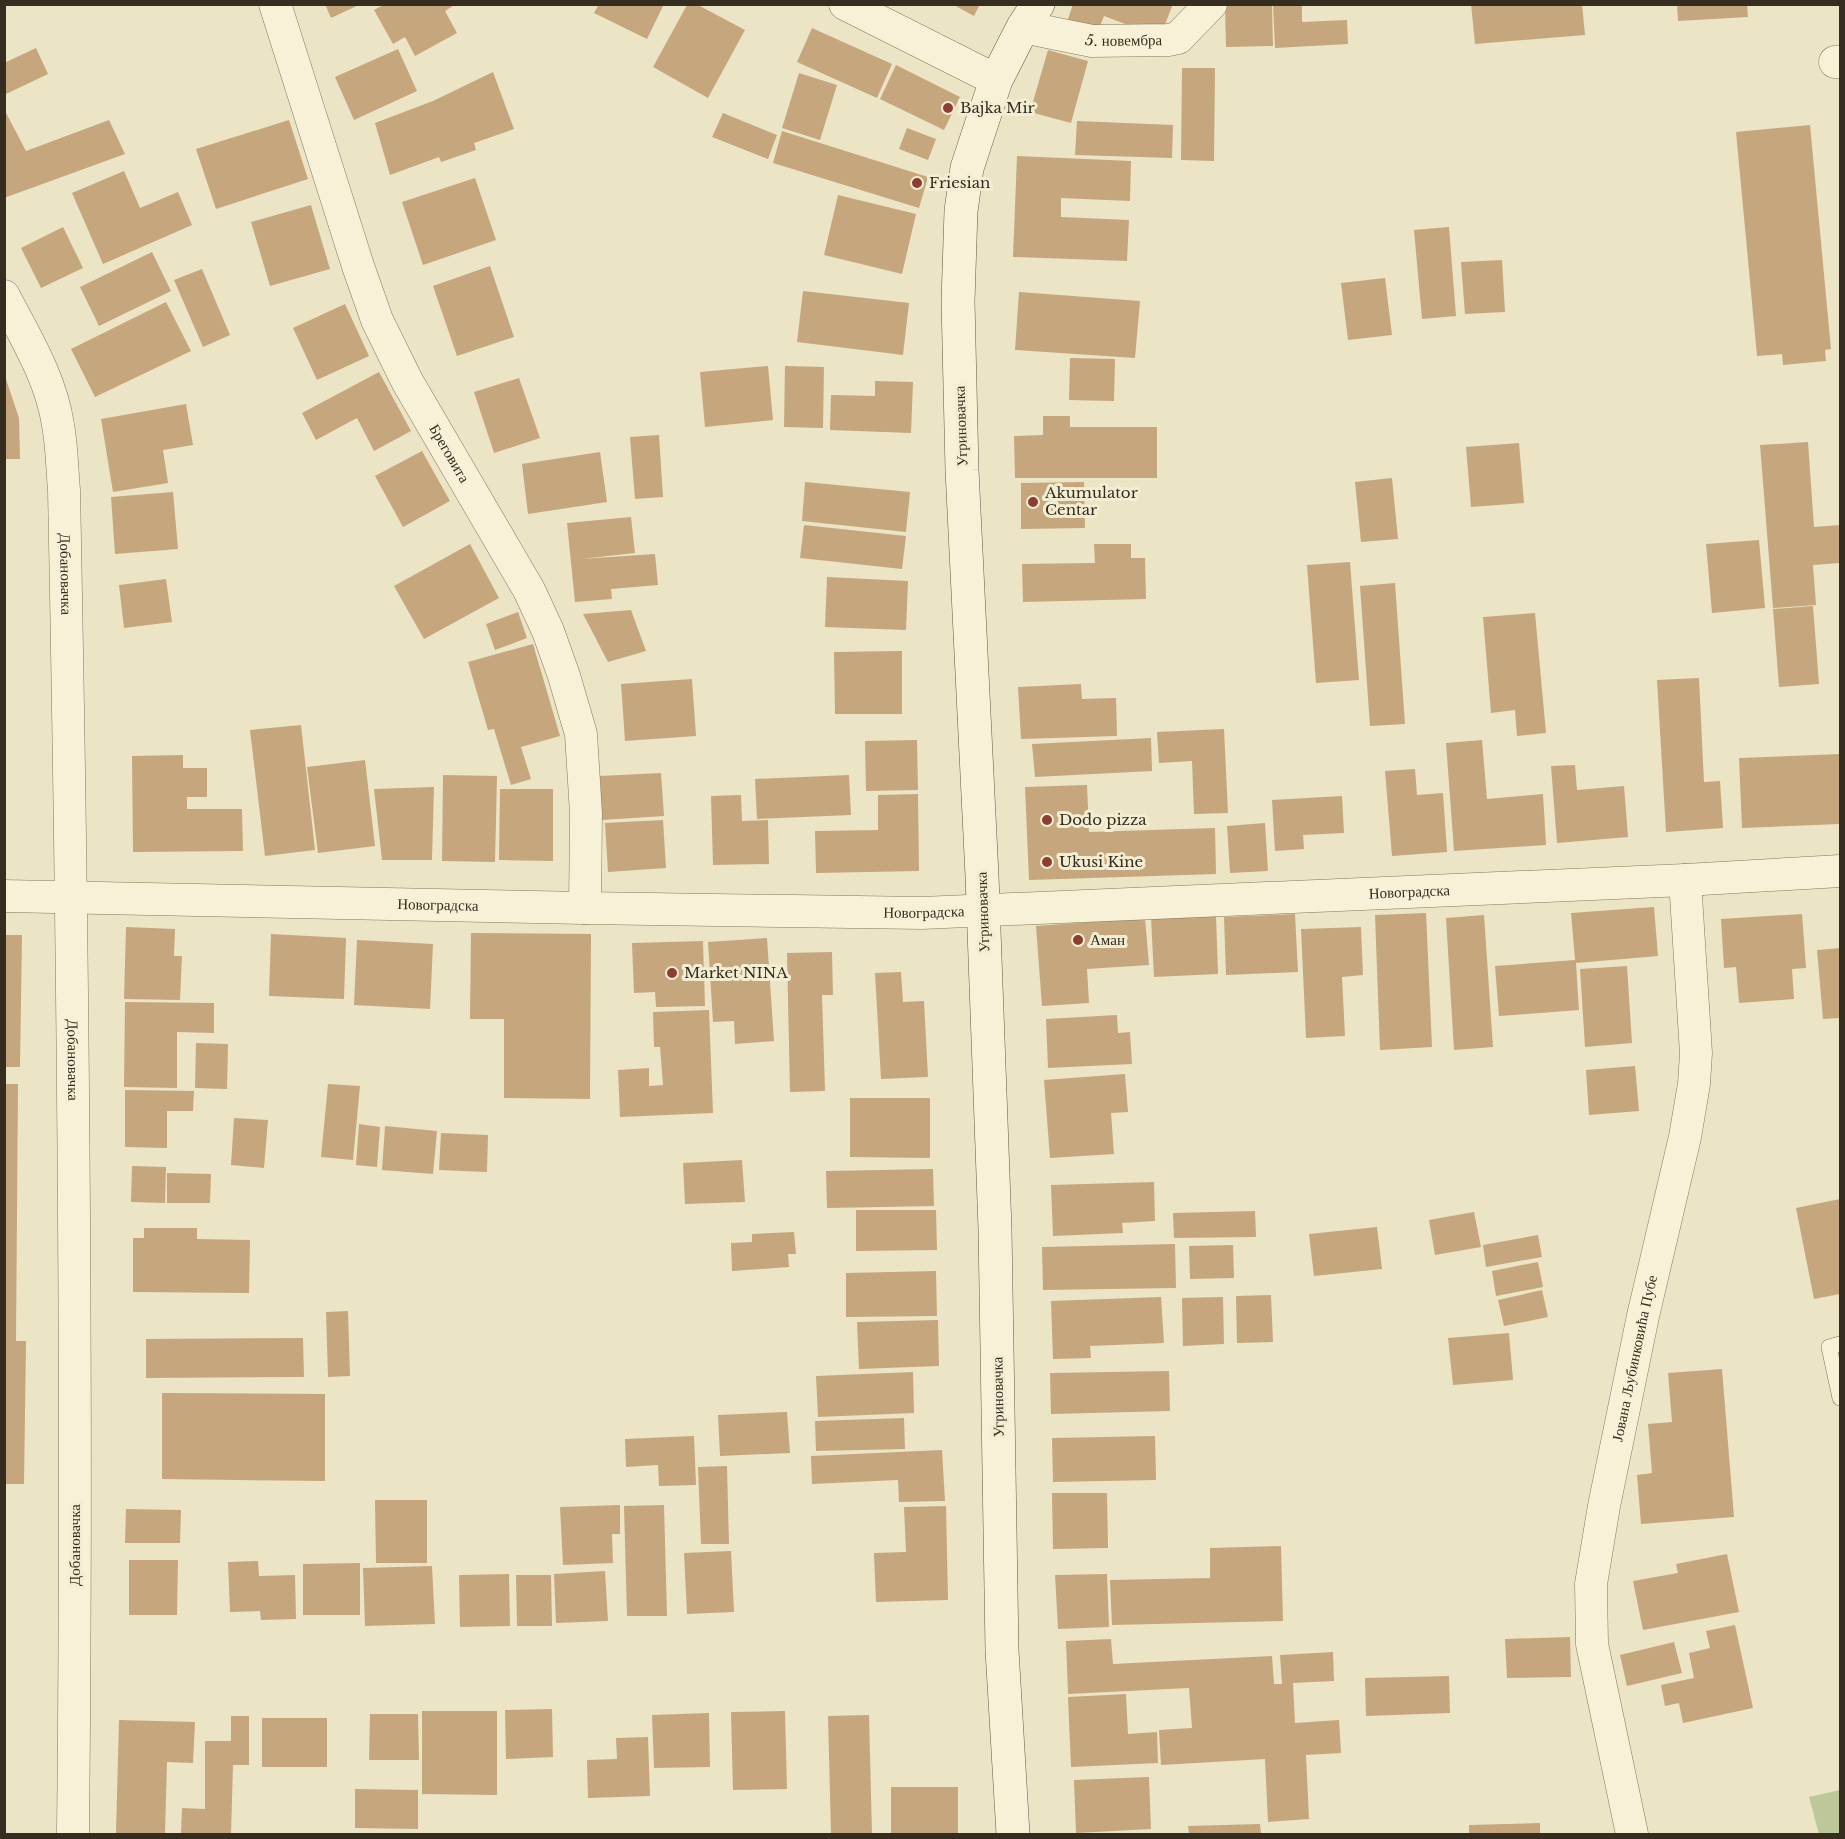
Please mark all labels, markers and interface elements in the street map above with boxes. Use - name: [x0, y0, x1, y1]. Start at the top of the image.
- street label: 5. новембра: [1083, 30, 1163, 50]
- place label: Bajka Mir: [960, 98, 1036, 117]
- marker: Bajka Mir: [941, 101, 955, 115]
- place label: Friesian: [929, 173, 990, 192]
- marker: Friesian: [910, 176, 924, 190]
- street label: Угриновачка: [950, 385, 971, 467]
- street label: Бреговита: [425, 421, 474, 486]
- place label: Akumulator Centar: [1044, 483, 1139, 519]
- marker: Akumulator Centar: [1026, 495, 1040, 509]
- street label: Добановачка: [56, 533, 76, 616]
- place label: Dodo pizza: [1059, 810, 1147, 829]
- marker: Dodo pizza: [1040, 813, 1054, 827]
- place label: Ukusi Kine: [1059, 852, 1143, 871]
- marker: Ukusi Kine: [1040, 855, 1054, 869]
- street label: Угриновачка: [972, 871, 993, 953]
- street label: Новоградска: [1368, 880, 1451, 903]
- street label: Новоградска: [397, 894, 479, 915]
- street label: Новоградска: [883, 901, 965, 922]
- place label: Аман: [1090, 930, 1125, 949]
- marker: Аман: [1071, 933, 1085, 947]
- place label: Market NINA: [684, 963, 788, 982]
- marker: Market NINA: [665, 966, 679, 980]
- street label: Добановачка: [63, 1019, 83, 1101]
- street label: Јована Љубинковића Пубе: [1607, 1273, 1661, 1443]
- street label: Угриновачка: [987, 1356, 1008, 1438]
- street label: Добановачка: [65, 1504, 84, 1586]

